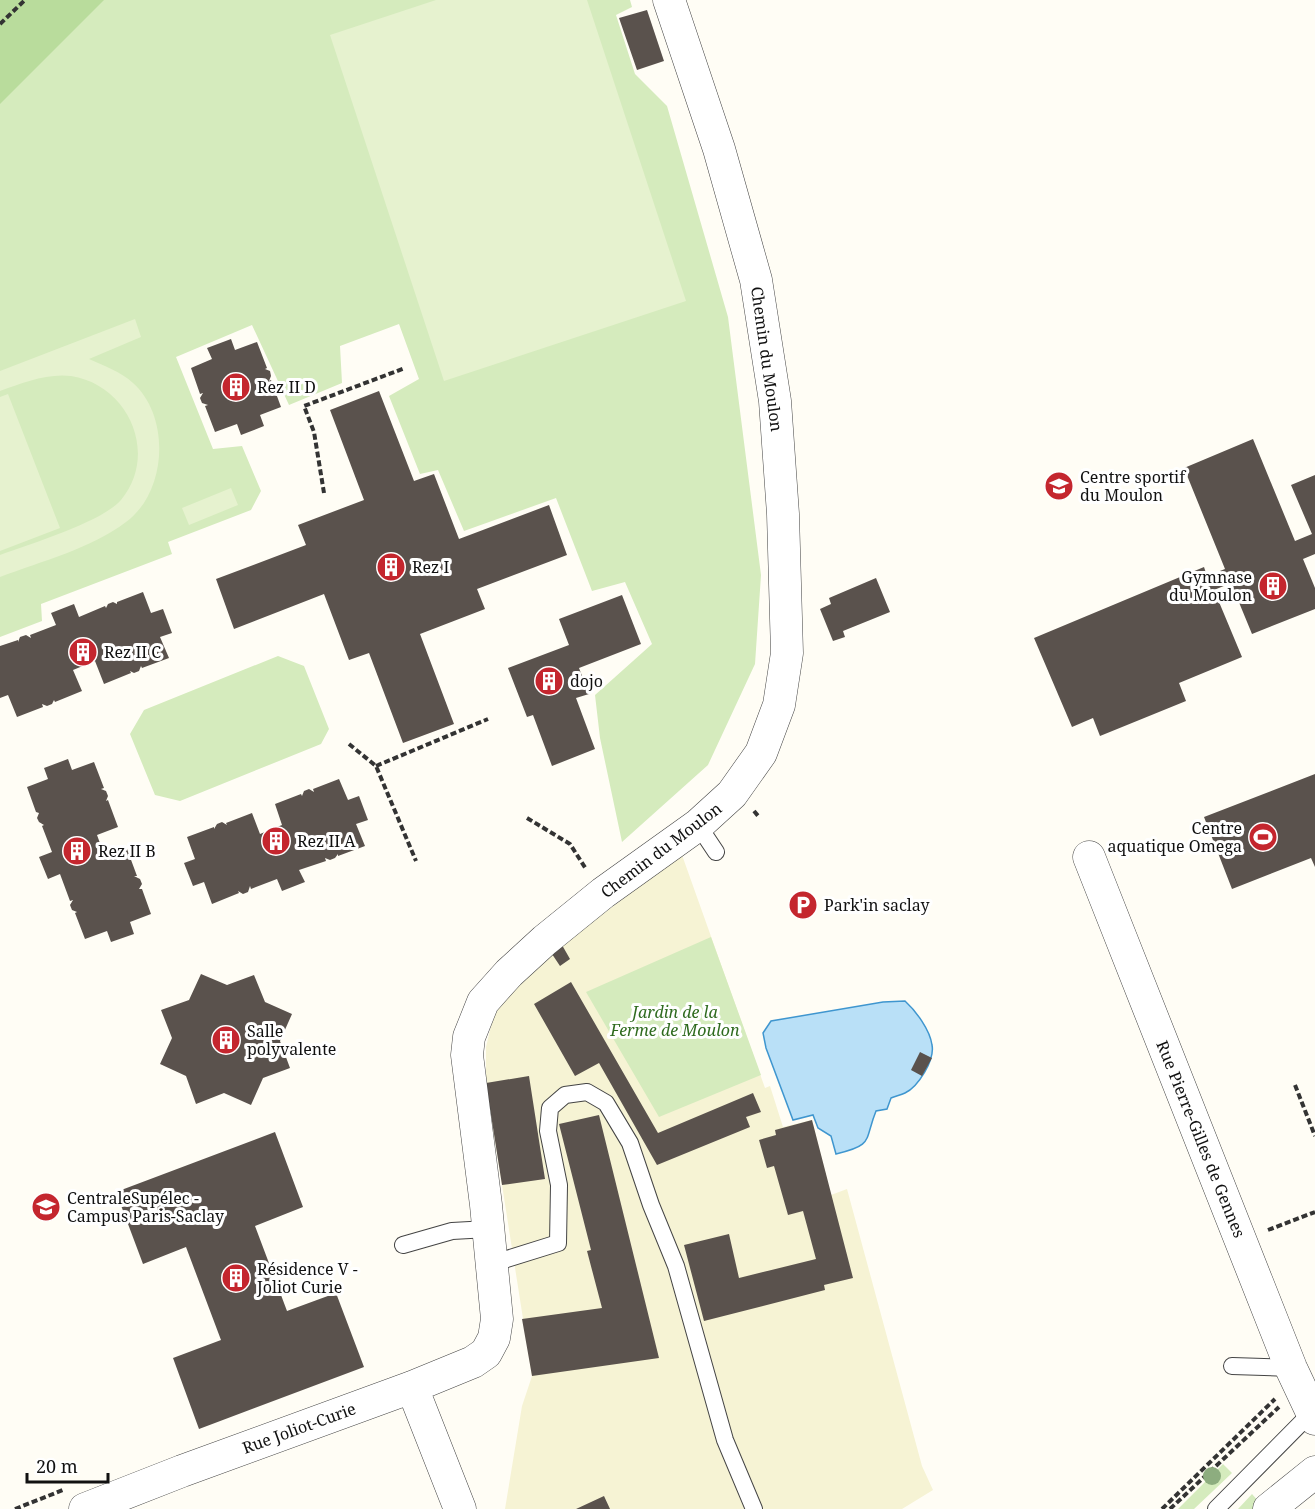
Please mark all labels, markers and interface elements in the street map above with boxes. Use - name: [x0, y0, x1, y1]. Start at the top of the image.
- street label: Chemin du Moulon: [746, 285, 788, 433]
- building icon: Rez II D: [220, 371, 252, 403]
- place label: Rez II D: [257, 376, 316, 398]
- place label: Centre sportif du Moulon: [1080, 466, 1187, 506]
- school or university icon: Centre sportif du Moulon: [1043, 470, 1075, 502]
- building icon: Rez I: [375, 551, 407, 583]
- place label: Rez I: [412, 556, 449, 578]
- place label: Gymnase du Moulon: [1169, 566, 1252, 606]
- building icon: Gymnase du Moulon: [1257, 570, 1289, 602]
- building icon: Rez II C: [67, 636, 99, 668]
- place label: Rez II C: [104, 641, 161, 663]
- building icon: dojo: [533, 665, 565, 697]
- place label: dojo: [570, 670, 603, 692]
- street label: Chemin du Moulon: [596, 797, 726, 903]
- place label: Centre aquatique Omega: [1107, 817, 1242, 857]
- sports icon: Centre aquatique Omega: [1247, 821, 1279, 853]
- building icon: Rez II A: [260, 825, 292, 857]
- place label: Rez II A: [297, 830, 356, 852]
- building icon: Rez II B: [61, 835, 93, 867]
- place label: Rez II B: [98, 840, 156, 862]
- parking icon: Park'in saclay: [787, 889, 819, 921]
- place label: Park'in saclay: [824, 894, 930, 916]
- park label: Jardin de la Ferme de Moulon: [609, 1001, 740, 1041]
- place label: Salle polyvalente: [247, 1020, 336, 1060]
- building icon: Salle polyvalente: [210, 1024, 242, 1056]
- street label: Rue Pierre-Gilles de Gennes: [1151, 1037, 1251, 1241]
- place label: CentraleSupélec - Campus Paris-Saclay: [67, 1187, 225, 1227]
- school or university icon: CentraleSupélec - Campus Paris-Saclay: [30, 1191, 62, 1223]
- place label: Résidence V - Joliot Curie: [256, 1258, 358, 1298]
- building icon: Résidence V - Joliot Curie: [220, 1262, 252, 1294]
- street label: Rue Joliot-Curie: [239, 1397, 359, 1459]
- scale bar: [27, 1446, 108, 1484]
- text: 20 m: [36, 1454, 78, 1478]

